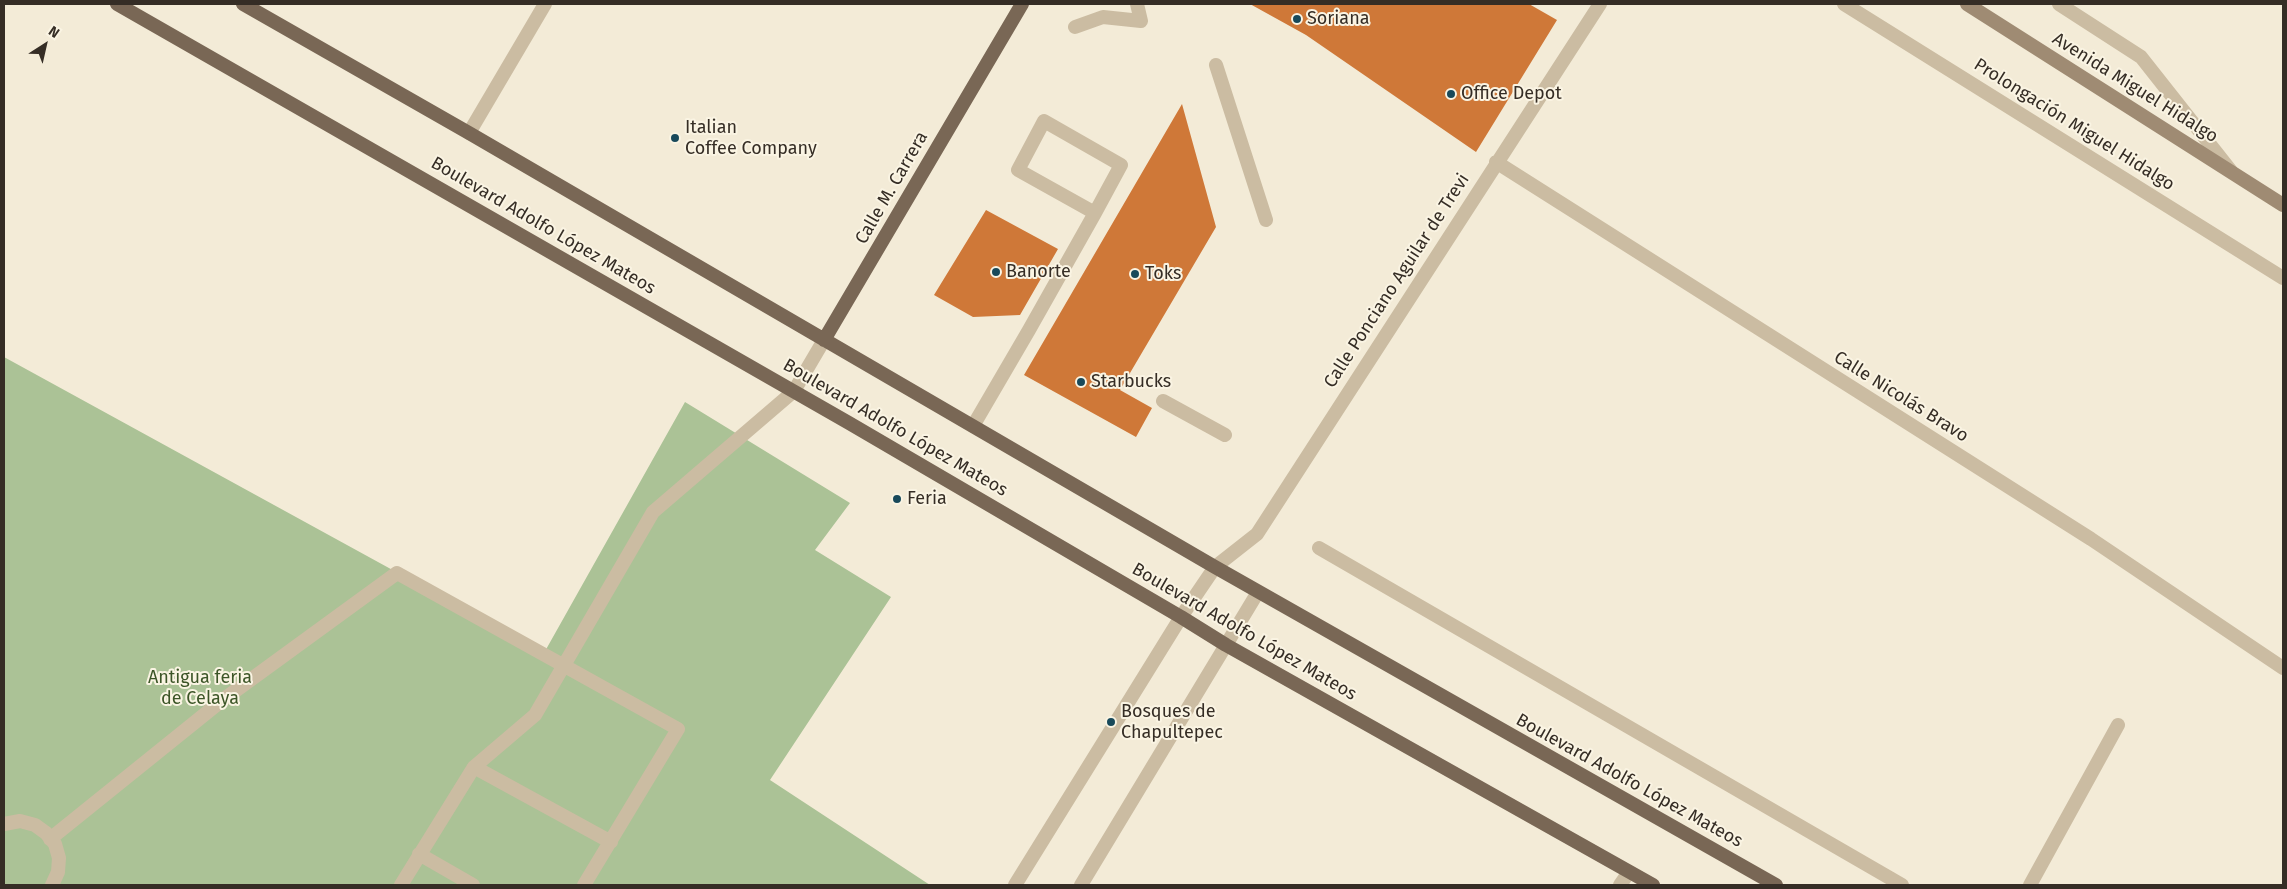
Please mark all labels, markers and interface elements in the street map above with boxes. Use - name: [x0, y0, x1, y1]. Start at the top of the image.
- place label: Soriana: [1307, 8, 1369, 30]
- marker: Soriana: [1291, 13, 1303, 25]
- north arrow: [20, 20, 70, 70]
- text: N: [45, 23, 63, 42]
- street label: Avenida Miguel Hidalgo: [2048, 28, 2222, 148]
- street label: Prolongación Miguel Hidalgo: [1970, 54, 2178, 196]
- place label: Office Depot: [1461, 83, 1562, 105]
- marker: Office Depot: [1445, 88, 1457, 100]
- place label: Italian Coffee Company: [685, 117, 817, 160]
- street label: Calle M. Carrera: [851, 128, 933, 248]
- marker: Italian Coffee Company: [669, 132, 681, 144]
- street label: Boulevard Adolfo López Mateos: [427, 153, 659, 299]
- street label: Calle Ponciano Aguilar de Trevi: [1320, 170, 1474, 392]
- place label: Banorte: [1006, 261, 1071, 283]
- place label: Toks: [1145, 263, 1181, 285]
- marker: Banorte: [990, 266, 1002, 278]
- marker: Toks: [1129, 268, 1141, 280]
- street label: Calle Nicolás Bravo: [1830, 347, 1972, 447]
- street label: Boulevard Adolfo López Mateos: [779, 355, 1011, 501]
- place label: Starbucks: [1091, 371, 1171, 393]
- marker: Starbucks: [1075, 376, 1087, 388]
- place label: Feria: [907, 488, 947, 510]
- marker: Feria: [891, 493, 903, 505]
- street label: Boulevard Adolfo López Mateos: [1128, 559, 1360, 705]
- park label: Antigua feria de Celaya: [148, 667, 252, 710]
- place label: Bosques de Chapultepec: [1121, 701, 1223, 744]
- street label: Boulevard Adolfo López Mateos: [1512, 710, 1746, 852]
- marker: Bosques de Chapultepec: [1105, 716, 1117, 728]

